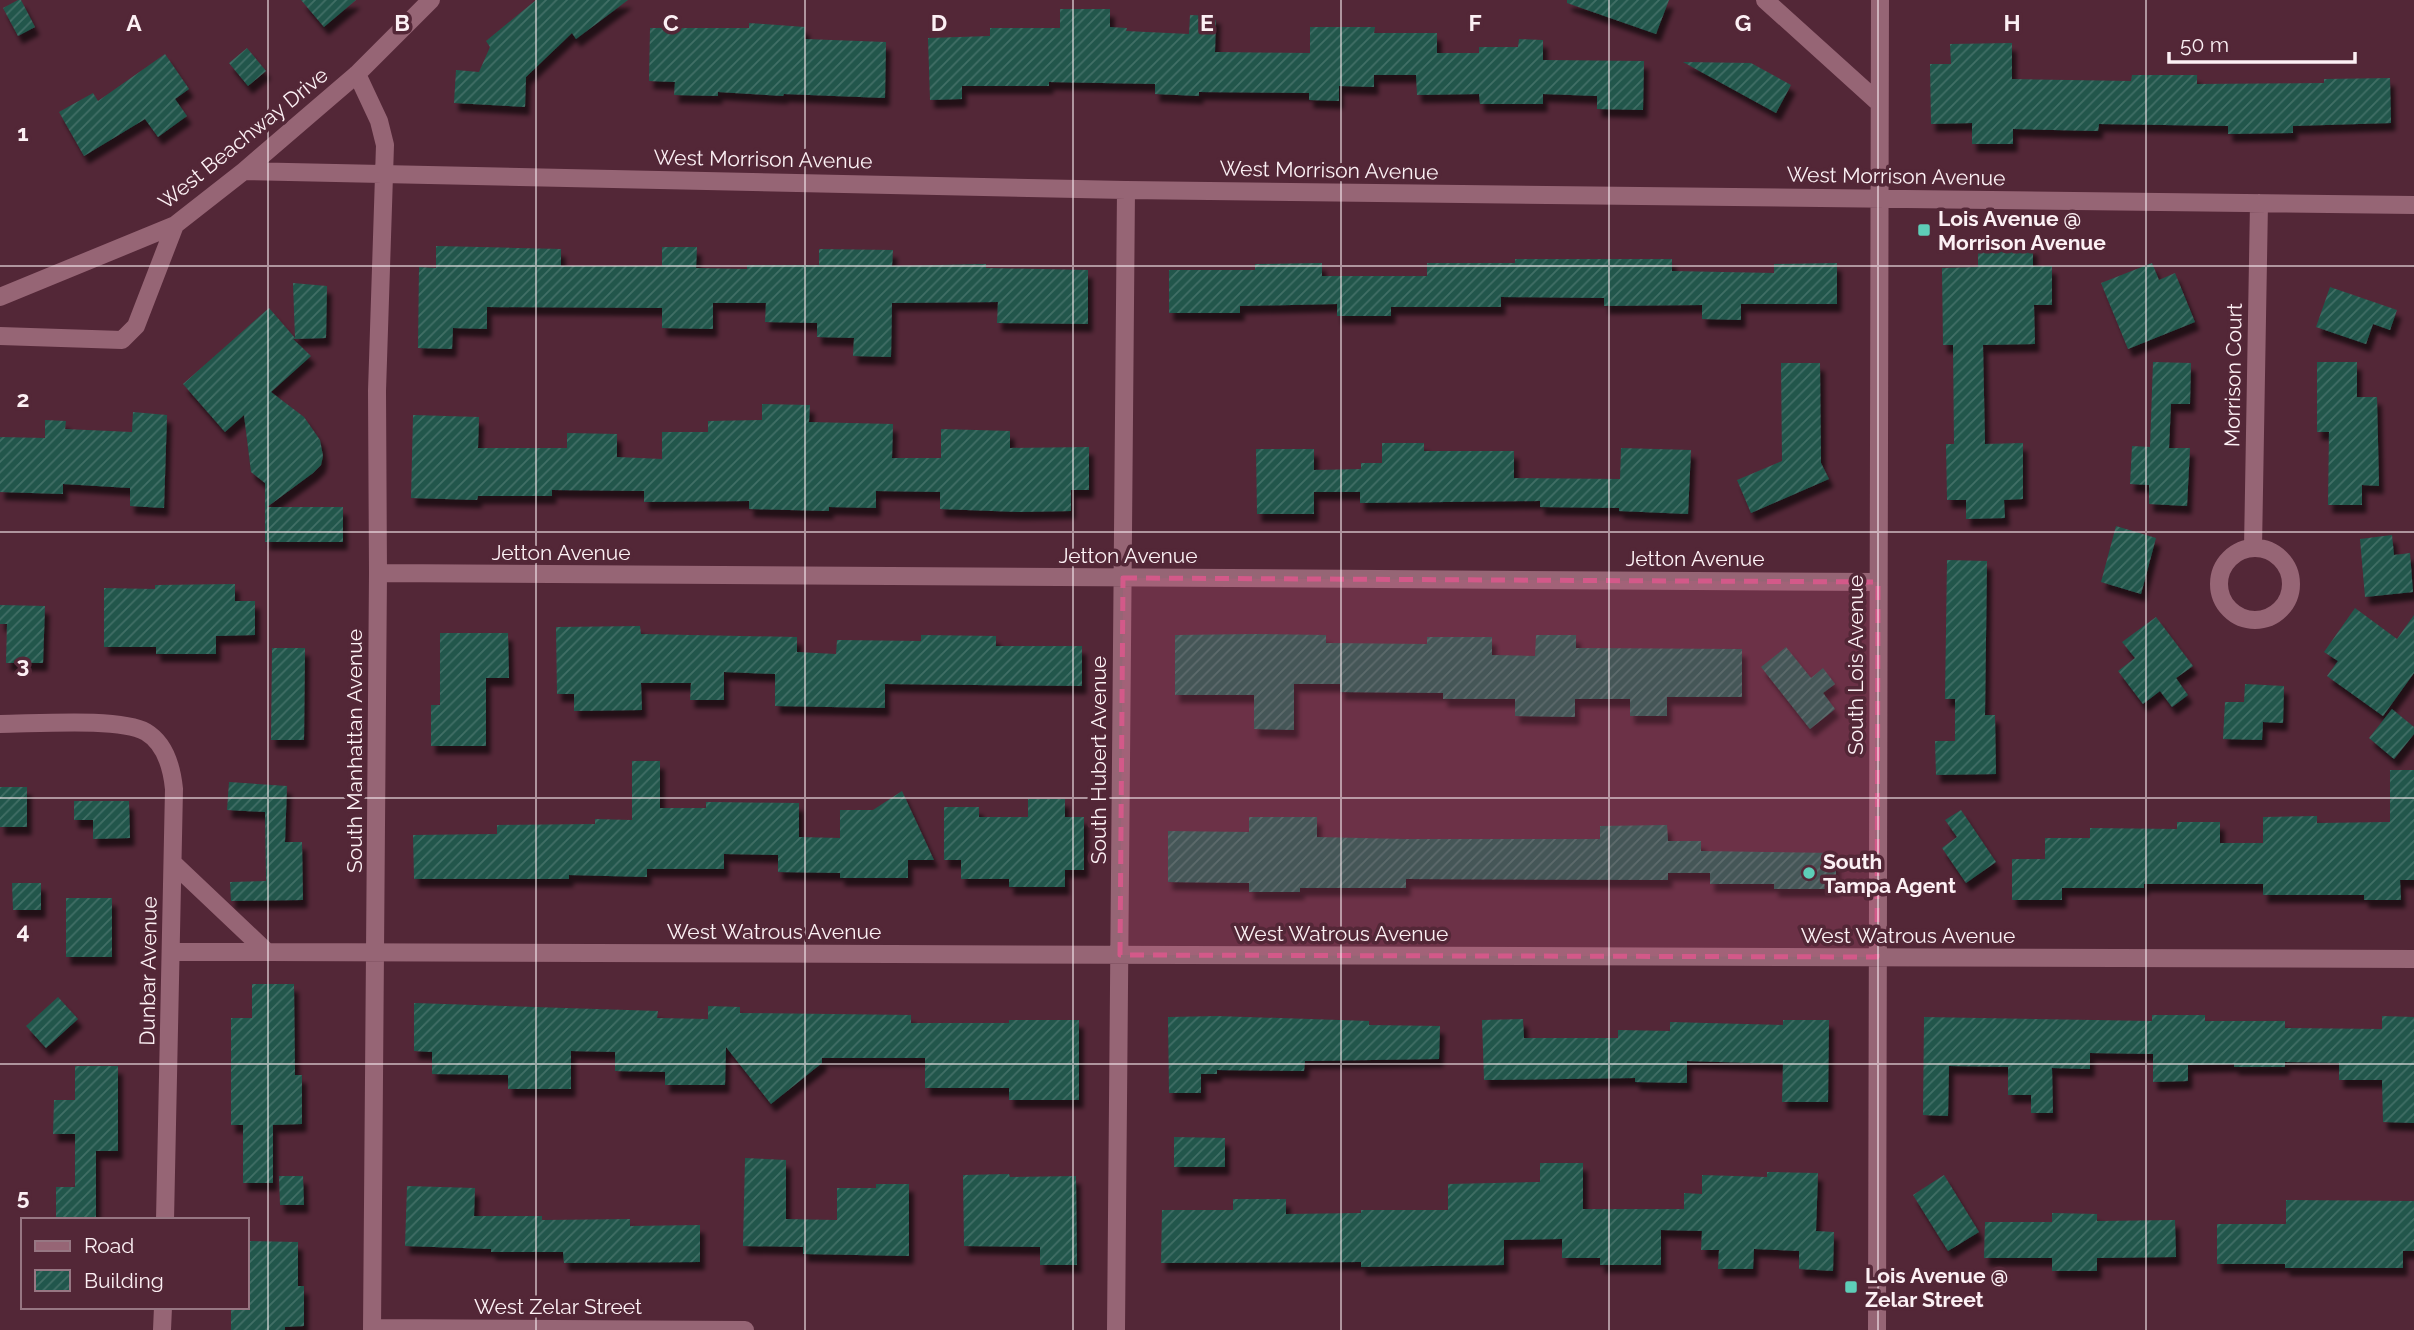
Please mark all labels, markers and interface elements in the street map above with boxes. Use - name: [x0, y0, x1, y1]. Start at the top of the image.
- text: A: [126, 9, 142, 36]
- text: B: [394, 9, 410, 36]
- text: C: [663, 9, 679, 36]
- text: D: [931, 9, 947, 36]
- text: E: [1200, 9, 1214, 36]
- text: F: [1468, 9, 1482, 36]
- text: G: [1735, 9, 1751, 36]
- text: H: [2003, 9, 2021, 36]
- scale bar: [2169, 21, 2354, 65]
- text: 50 m: [2180, 32, 2229, 57]
- street label: West Beachway Drive: [153, 62, 333, 214]
- text: 1: [17, 119, 29, 146]
- street label: West Morrison Avenue: [653, 145, 873, 173]
- street label: West Morrison Avenue: [1219, 156, 1439, 184]
- street label: West Morrison Avenue: [1786, 162, 2006, 190]
- place label: Lois Avenue @ Morrison Avenue: [1938, 206, 2106, 255]
- marker: Lois Avenue @ Morrison Avenue: [1916, 222, 1932, 238]
- street label: Morrison Court: [2219, 303, 2247, 447]
- text: 2: [17, 385, 29, 412]
- street label: Jetton Avenue: [491, 540, 631, 565]
- street label: Jetton Avenue: [1058, 543, 1198, 568]
- street label: Jetton Avenue: [1625, 546, 1765, 571]
- street label: South Lois Avenue: [1843, 575, 1868, 755]
- street label: South Manhattan Avenue: [342, 629, 367, 873]
- text: 3: [17, 651, 29, 678]
- street label: South Hubert Avenue: [1086, 656, 1111, 864]
- place label: South Tampa Agent: [1823, 849, 1956, 898]
- marker: South Tampa Agent: [1801, 865, 1817, 881]
- street label: Dunbar Avenue: [134, 896, 162, 1046]
- text: 4: [16, 917, 30, 944]
- street label: West Watrous Avenue: [667, 919, 881, 944]
- street label: West Watrous Avenue: [1234, 921, 1448, 946]
- street label: West Watrous Avenue: [1801, 923, 2015, 948]
- text: 5: [17, 1183, 30, 1210]
- legend: [21, 1218, 248, 1309]
- text: Road: [84, 1233, 134, 1258]
- place label: Lois Avenue @ Zelar Street: [1865, 1263, 2008, 1312]
- text: Building: [84, 1268, 164, 1293]
- marker: Lois Avenue @ Zelar Street: [1843, 1279, 1859, 1295]
- street label: West Zelar Street: [474, 1294, 642, 1319]

